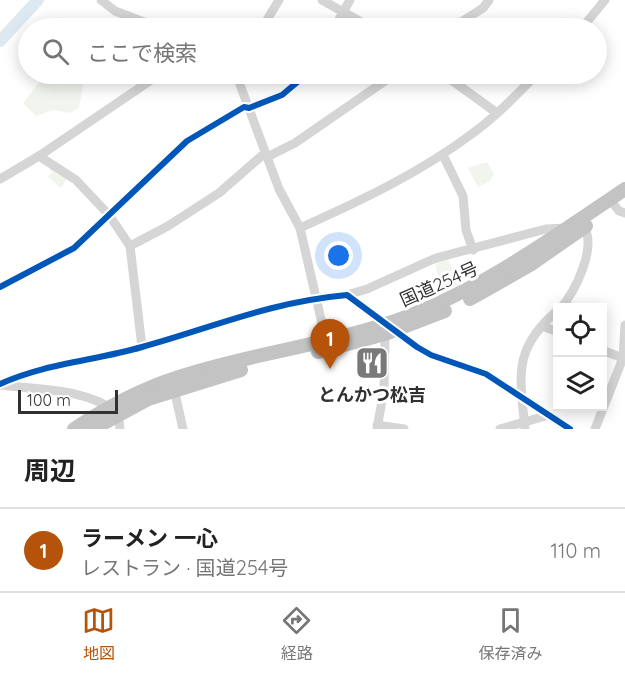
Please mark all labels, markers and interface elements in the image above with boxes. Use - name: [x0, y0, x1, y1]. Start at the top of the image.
- search box: [18, 18, 607, 84]
- icon: search: [39, 35, 72, 68]
- text: ここで検索: [87, 39, 197, 67]
- your location: [324, 241, 353, 270]
- street label: 国道254号: [396, 257, 482, 311]
- map controls: [553, 303, 607, 411]
- button: locate: [553, 303, 607, 357]
- pin: 1: [310, 320, 350, 369]
- restaurant icon: とんかつ松吉: [354, 345, 390, 381]
- button: layers: [553, 357, 607, 411]
- place label: とんかつ松吉: [318, 383, 426, 406]
- scale bar: [18, 387, 118, 414]
- text: 100 m: [27, 390, 71, 410]
- text: 周辺: [24, 454, 76, 487]
- text: ラーメン 一心: [81, 524, 218, 552]
- text: 1: [40, 538, 47, 563]
- text: 110 m: [551, 538, 601, 563]
- text: レストラン · 国道254号: [81, 555, 288, 580]
- tab: 地図: [82, 604, 115, 664]
- tab: 経路: [280, 604, 313, 664]
- tab: 保存済み: [478, 604, 542, 664]

